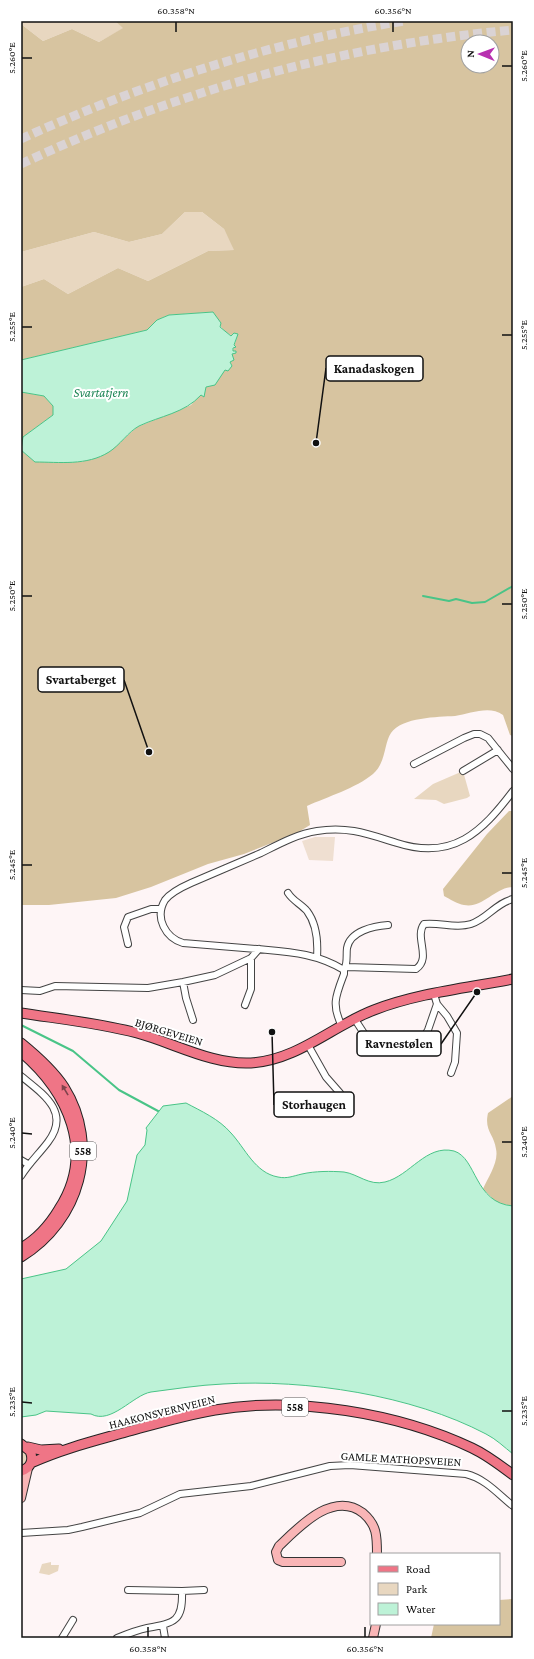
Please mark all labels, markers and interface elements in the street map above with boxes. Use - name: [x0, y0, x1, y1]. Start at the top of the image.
- text: 60.358°N: [157, 5, 195, 16]
- text: 60.356°N: [374, 5, 412, 16]
- north arrow: [460, 34, 500, 74]
- text: 5.260°E: [6, 42, 17, 74]
- text: N: [464, 49, 476, 58]
- text: 5.260°E: [518, 50, 529, 82]
- text: 5.255°E: [6, 311, 17, 342]
- text: 5.255°E: [518, 319, 529, 350]
- callout: Kanadaskogen: [326, 356, 423, 381]
- text: Kanadaskogen: [334, 361, 415, 376]
- water label: Svartatjern: [73, 385, 129, 401]
- text: 5.250°E: [6, 580, 17, 612]
- text: 5.250°E: [518, 588, 529, 620]
- callout: Svartaberget: [38, 667, 124, 692]
- text: Svartaberget: [46, 672, 116, 687]
- text: 5.245°E: [6, 849, 17, 880]
- text: 5.245°E: [518, 857, 529, 888]
- street label: BJØRGEVEIEN: [133, 1015, 205, 1049]
- callout: Ravnestølen: [357, 1031, 441, 1056]
- text: Ravnestølen: [365, 1036, 433, 1051]
- one-way arrow: [61, 1085, 69, 1095]
- callout: Storhaugen: [274, 1092, 354, 1117]
- text: Storhaugen: [282, 1097, 347, 1112]
- text: 5.240°E: [6, 1117, 17, 1149]
- text: 5.240°E: [518, 1126, 529, 1158]
- road number: 558: [70, 1142, 96, 1160]
- text: 5.235°E: [6, 1386, 17, 1417]
- street label: HAAKONSVERNVEIEN: [107, 1392, 217, 1432]
- text: 5.235°E: [518, 1395, 529, 1426]
- road number: 558: [282, 1398, 308, 1416]
- street label: GAMLE MATHOPSVEIEN: [340, 1449, 462, 1469]
- legend: [370, 1553, 500, 1625]
- text: Road: [406, 1562, 431, 1576]
- text: Park: [406, 1582, 428, 1596]
- text: Water: [406, 1602, 436, 1616]
- text: 60.358°N: [129, 1643, 167, 1654]
- text: 60.356°N: [346, 1643, 384, 1654]

